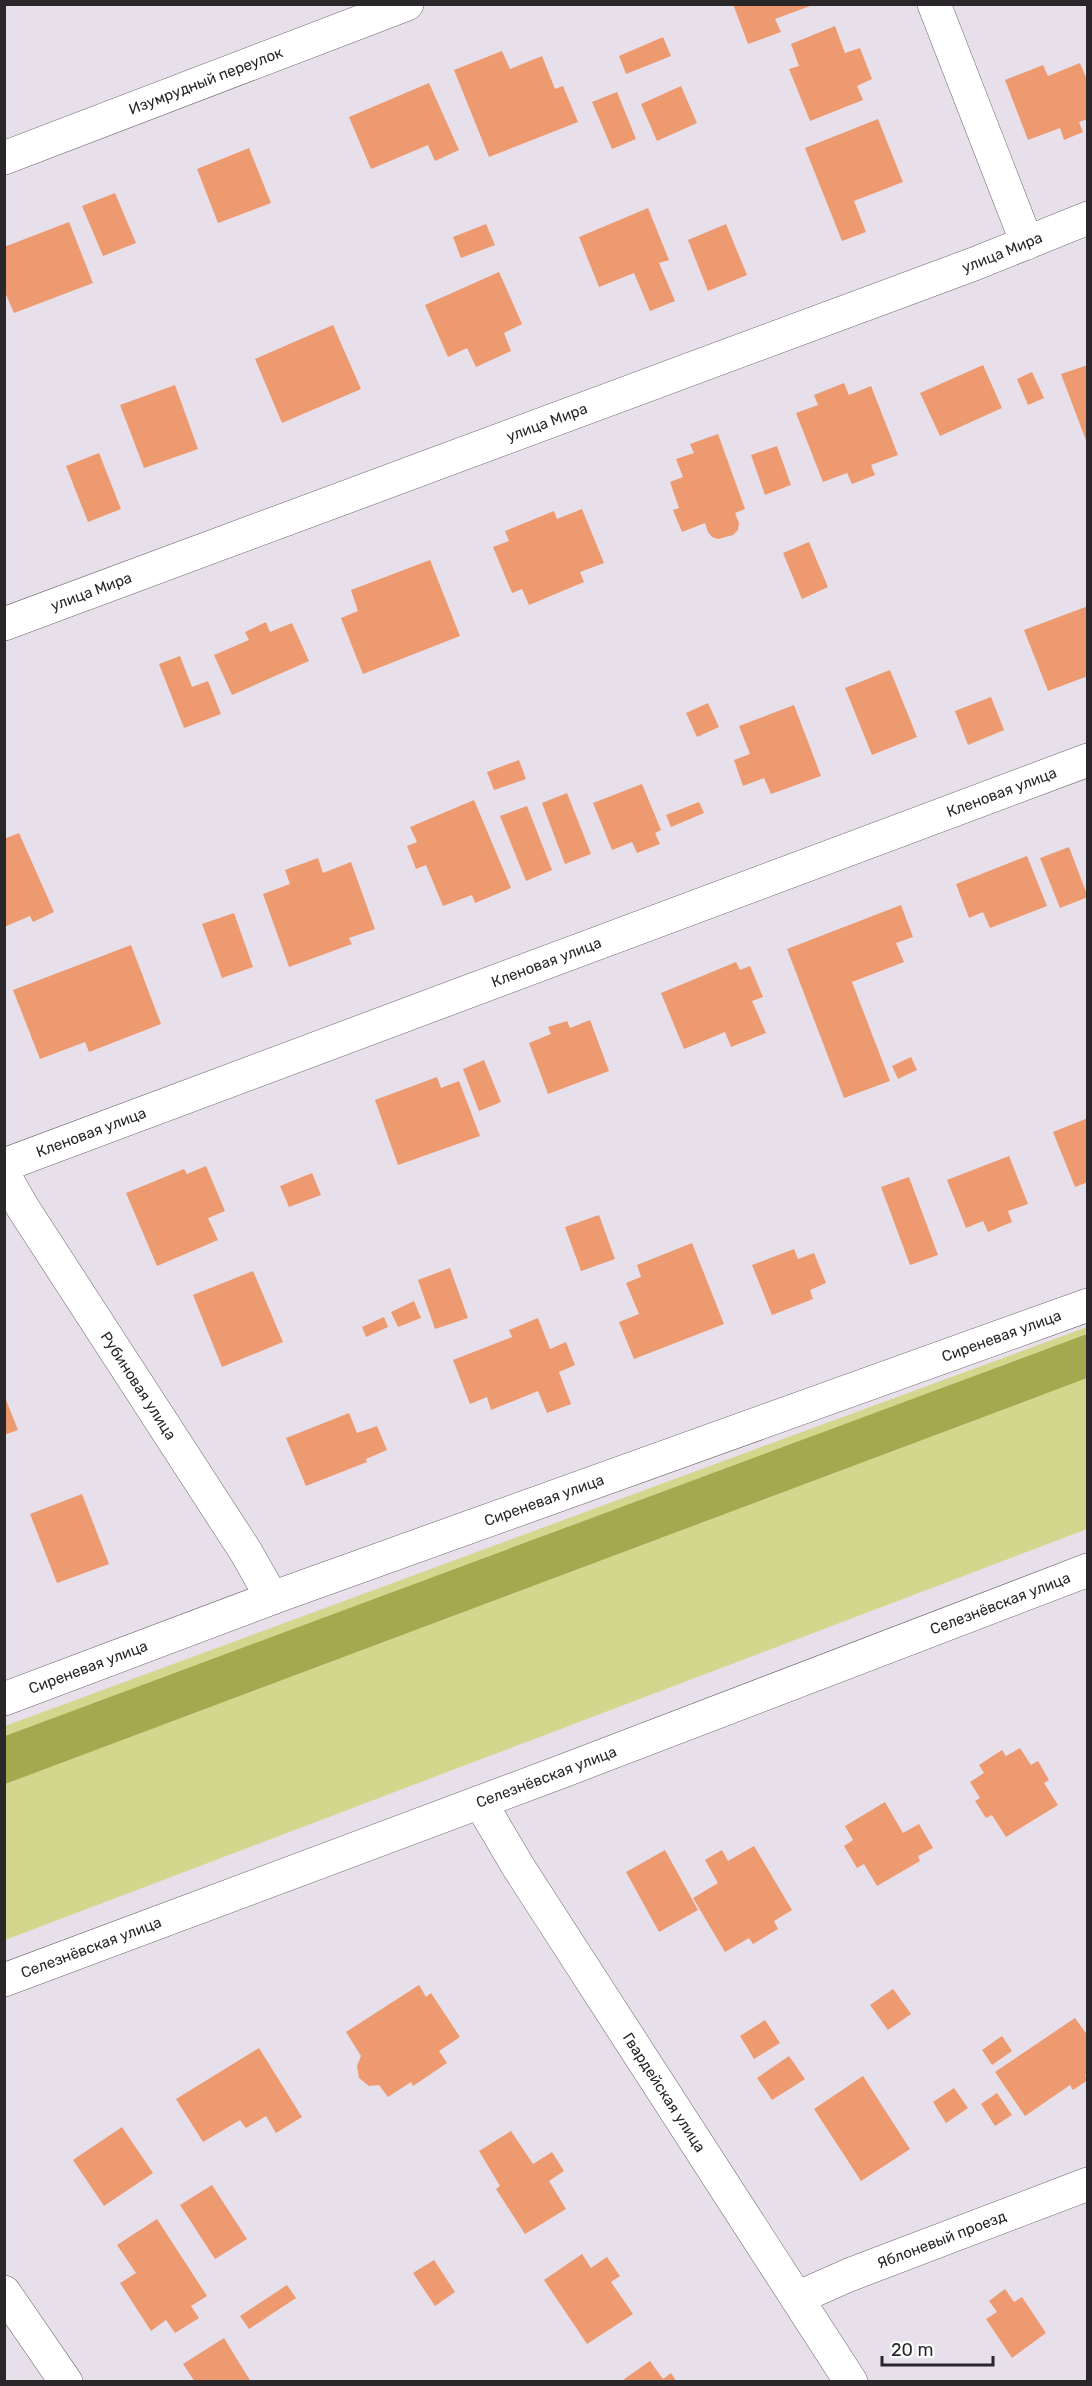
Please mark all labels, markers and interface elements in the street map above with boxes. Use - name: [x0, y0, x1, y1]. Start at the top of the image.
- street label: Изумрудный переулок: [126, 43, 285, 118]
- street label: улица Мира: [959, 228, 1045, 277]
- street label: улица Мира: [504, 399, 590, 446]
- street label: улица Мира: [48, 568, 134, 615]
- street label: Кленовая улица: [944, 763, 1059, 821]
- street label: Кленовая улица: [489, 934, 604, 991]
- street label: Кленовая улица: [34, 1104, 149, 1161]
- street label: Сиреневая улица: [939, 1306, 1064, 1366]
- street label: Рубиновая улица: [97, 1328, 180, 1443]
- street label: Сиреневая улица: [482, 1471, 606, 1530]
- street label: Селезнёвская улица: [928, 1569, 1073, 1639]
- street label: Сиреневая улица: [26, 1637, 150, 1698]
- street label: Селезнёвская улица: [474, 1742, 619, 1812]
- street label: Селезнёвская улица: [18, 1913, 164, 1982]
- street label: Гвардейская улица: [619, 2030, 709, 2156]
- street label: Яблоневый проезд: [874, 2207, 1009, 2272]
- scale bar: [882, 2329, 993, 2367]
- text: 20 m: [891, 2339, 933, 2361]

